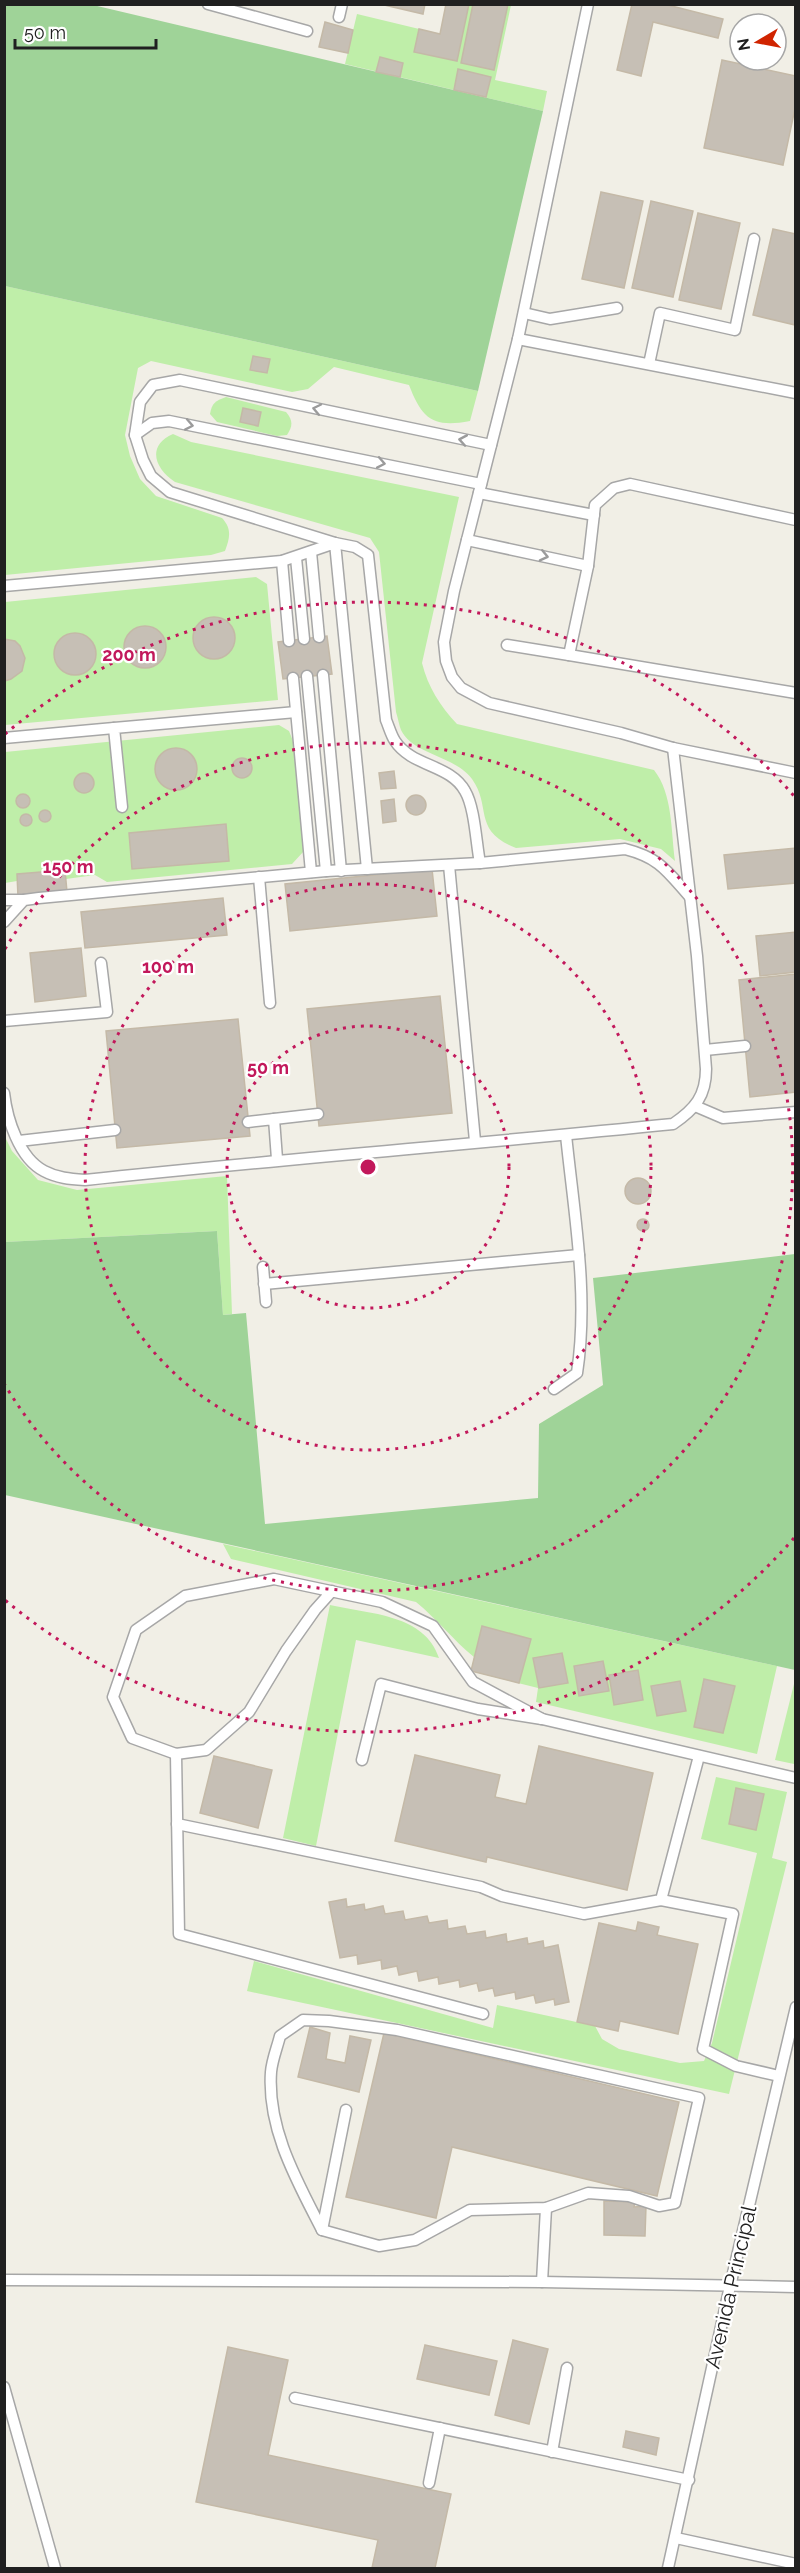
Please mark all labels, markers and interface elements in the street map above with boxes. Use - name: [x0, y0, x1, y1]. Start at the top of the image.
- scale bar: [15, 12, 156, 50]
- north arrow: [728, 12, 788, 72]
- text: 50 m: [24, 22, 66, 43]
- text: N: [733, 37, 754, 52]
- one-way arrow: [312, 403, 322, 416]
- one-way arrow: [184, 418, 194, 431]
- one-way arrow: [458, 434, 468, 446]
- one-way arrow: [375, 456, 385, 469]
- one-way arrow: [539, 549, 549, 562]
- text: 200 m: [102, 644, 156, 665]
- text: 150 m: [43, 856, 94, 877]
- text: 100 m: [142, 956, 194, 977]
- text: 50 m: [247, 1057, 289, 1078]
- centre of rings: [358, 1157, 378, 1177]
- street label: Avenida Principal: [700, 2203, 762, 2371]

